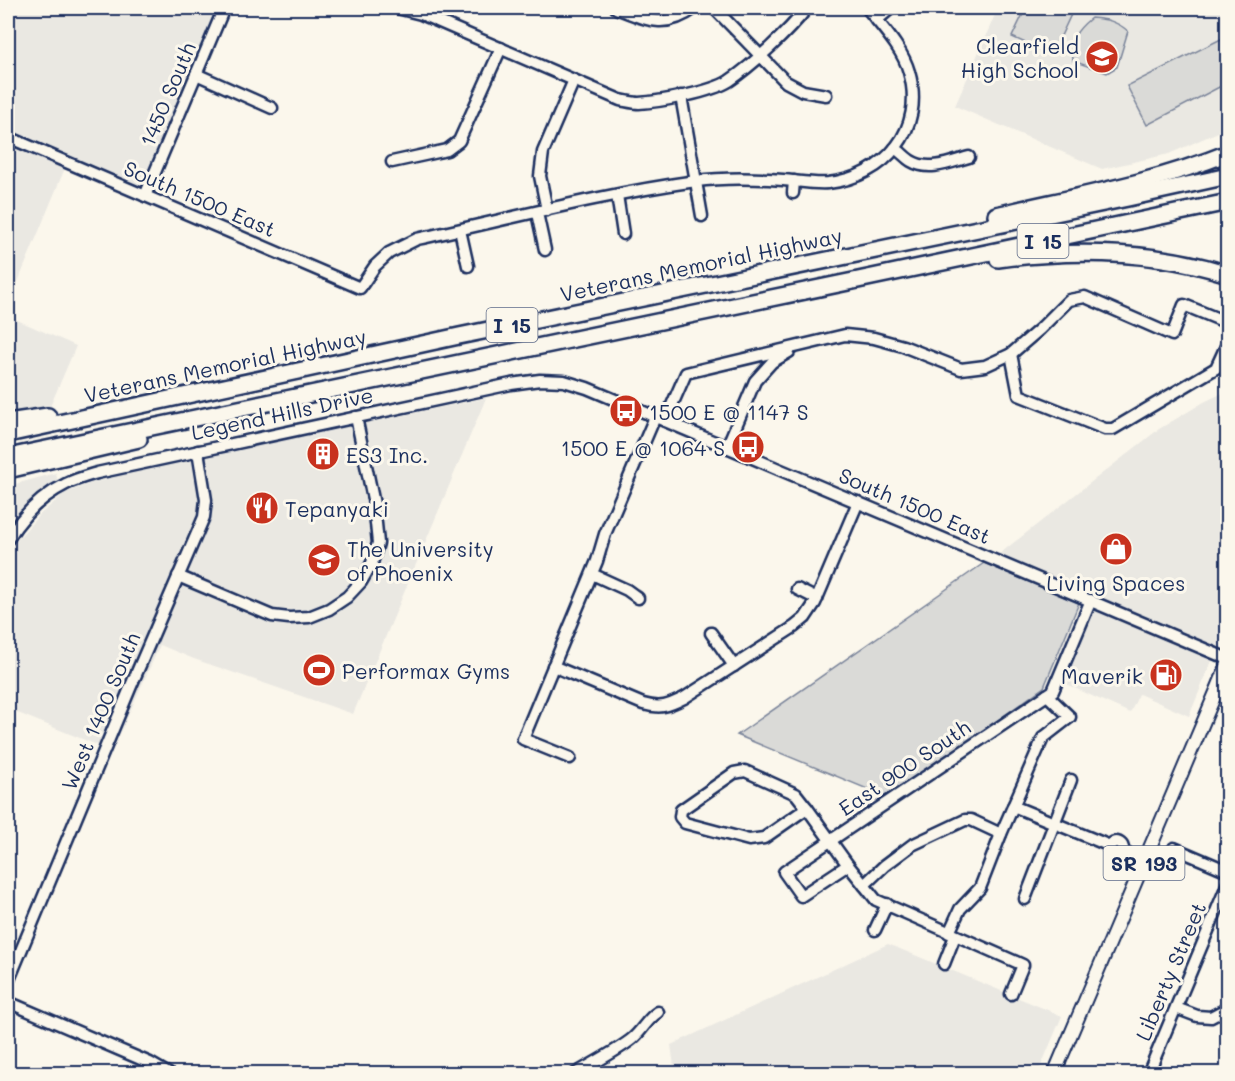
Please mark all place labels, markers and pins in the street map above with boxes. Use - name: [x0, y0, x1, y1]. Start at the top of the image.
- place label: Clearfield High School: [961, 32, 1079, 83]
- school or university icon: Clearfield High School: [1084, 39, 1120, 75]
- bus stop icon: 1500 E @ 1147 S: [608, 393, 644, 429]
- place label: 1500 E @ 1147 S: [649, 398, 809, 425]
- bus stop icon: 1500 E @ 1064 S: [730, 429, 766, 465]
- place label: 1500 E @ 1064 S: [561, 434, 725, 461]
- building icon: ES3 Inc.: [305, 436, 341, 472]
- place label: ES3 Inc.: [346, 441, 428, 468]
- restaurant icon: Tepanyaki: [244, 490, 280, 526]
- place label: Tepanyaki: [285, 495, 389, 522]
- shop icon: Living Spaces: [1098, 531, 1134, 567]
- place label: The University of Phoenix: [347, 535, 494, 586]
- school or university icon: The University of Phoenix: [306, 542, 342, 578]
- place label: Living Spaces: [1047, 569, 1185, 596]
- sports icon: Performax Gyms: [301, 652, 337, 688]
- place label: Performax Gyms: [342, 657, 510, 684]
- fuel station icon: Maverik: [1148, 657, 1184, 693]
- place label: Maverik: [1061, 662, 1143, 689]

